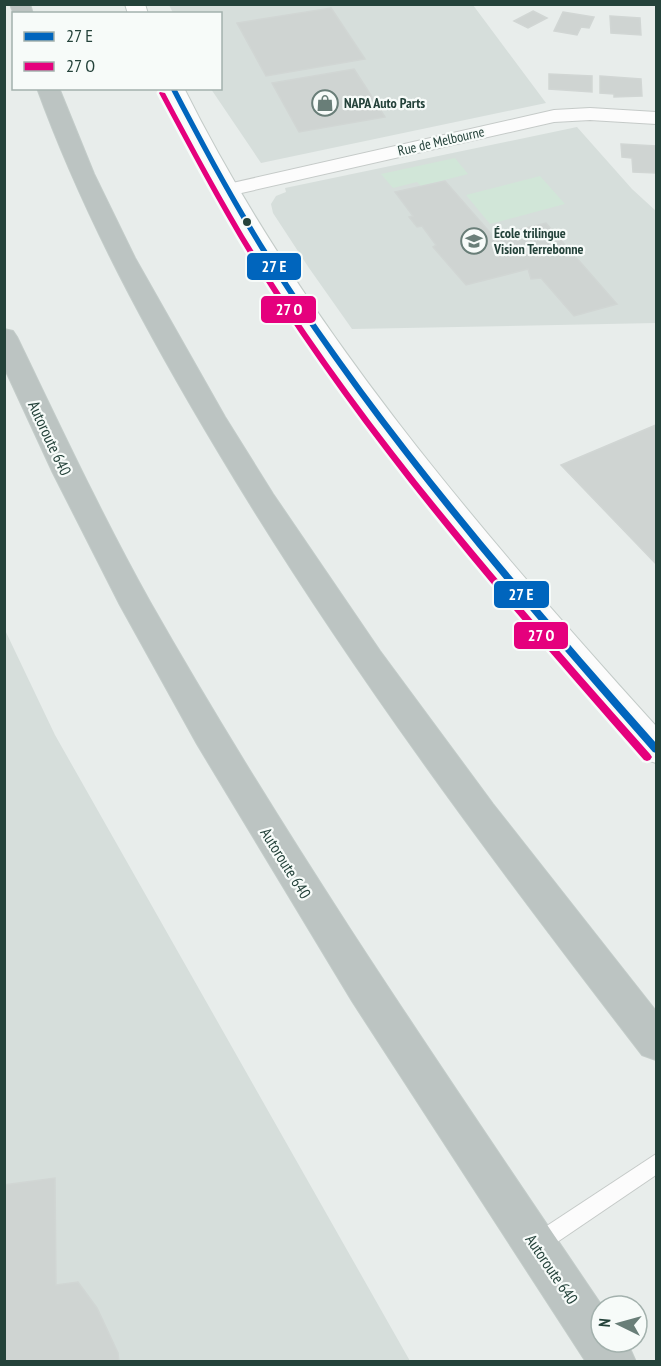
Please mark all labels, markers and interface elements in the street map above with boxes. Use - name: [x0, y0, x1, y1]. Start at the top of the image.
- legend: [12, 12, 222, 90]
- text: 27 E: [66, 24, 93, 47]
- text: 27 O: [66, 54, 95, 77]
- shop icon: NAPA Auto Parts: [310, 88, 340, 118]
- place label: NAPA Auto Parts: [344, 94, 425, 112]
- street label: Rue de Melbourne: [396, 122, 486, 160]
- unlabelled marker: [241, 216, 253, 228]
- place label: École trilingue Vision Terrebonne: [493, 224, 584, 258]
- school or university icon: École trilingue Vision Terrebonne: [459, 226, 489, 256]
- line badge: 27 E: [246, 252, 302, 281]
- text: 27 E: [262, 256, 286, 276]
- line badge: 27 O: [260, 295, 317, 324]
- text: 27 O: [276, 299, 302, 319]
- street label: Autoroute 640: [24, 398, 76, 478]
- line badge: 27 E: [493, 580, 550, 609]
- text: 27 E: [509, 584, 533, 604]
- line badge: 27 O: [513, 621, 569, 650]
- text: 27 O: [528, 625, 554, 645]
- street label: Autoroute 640: [256, 824, 316, 902]
- street label: Autoroute 640: [521, 1230, 583, 1308]
- north arrow: [589, 1294, 649, 1354]
- text: N: [594, 1318, 614, 1328]

